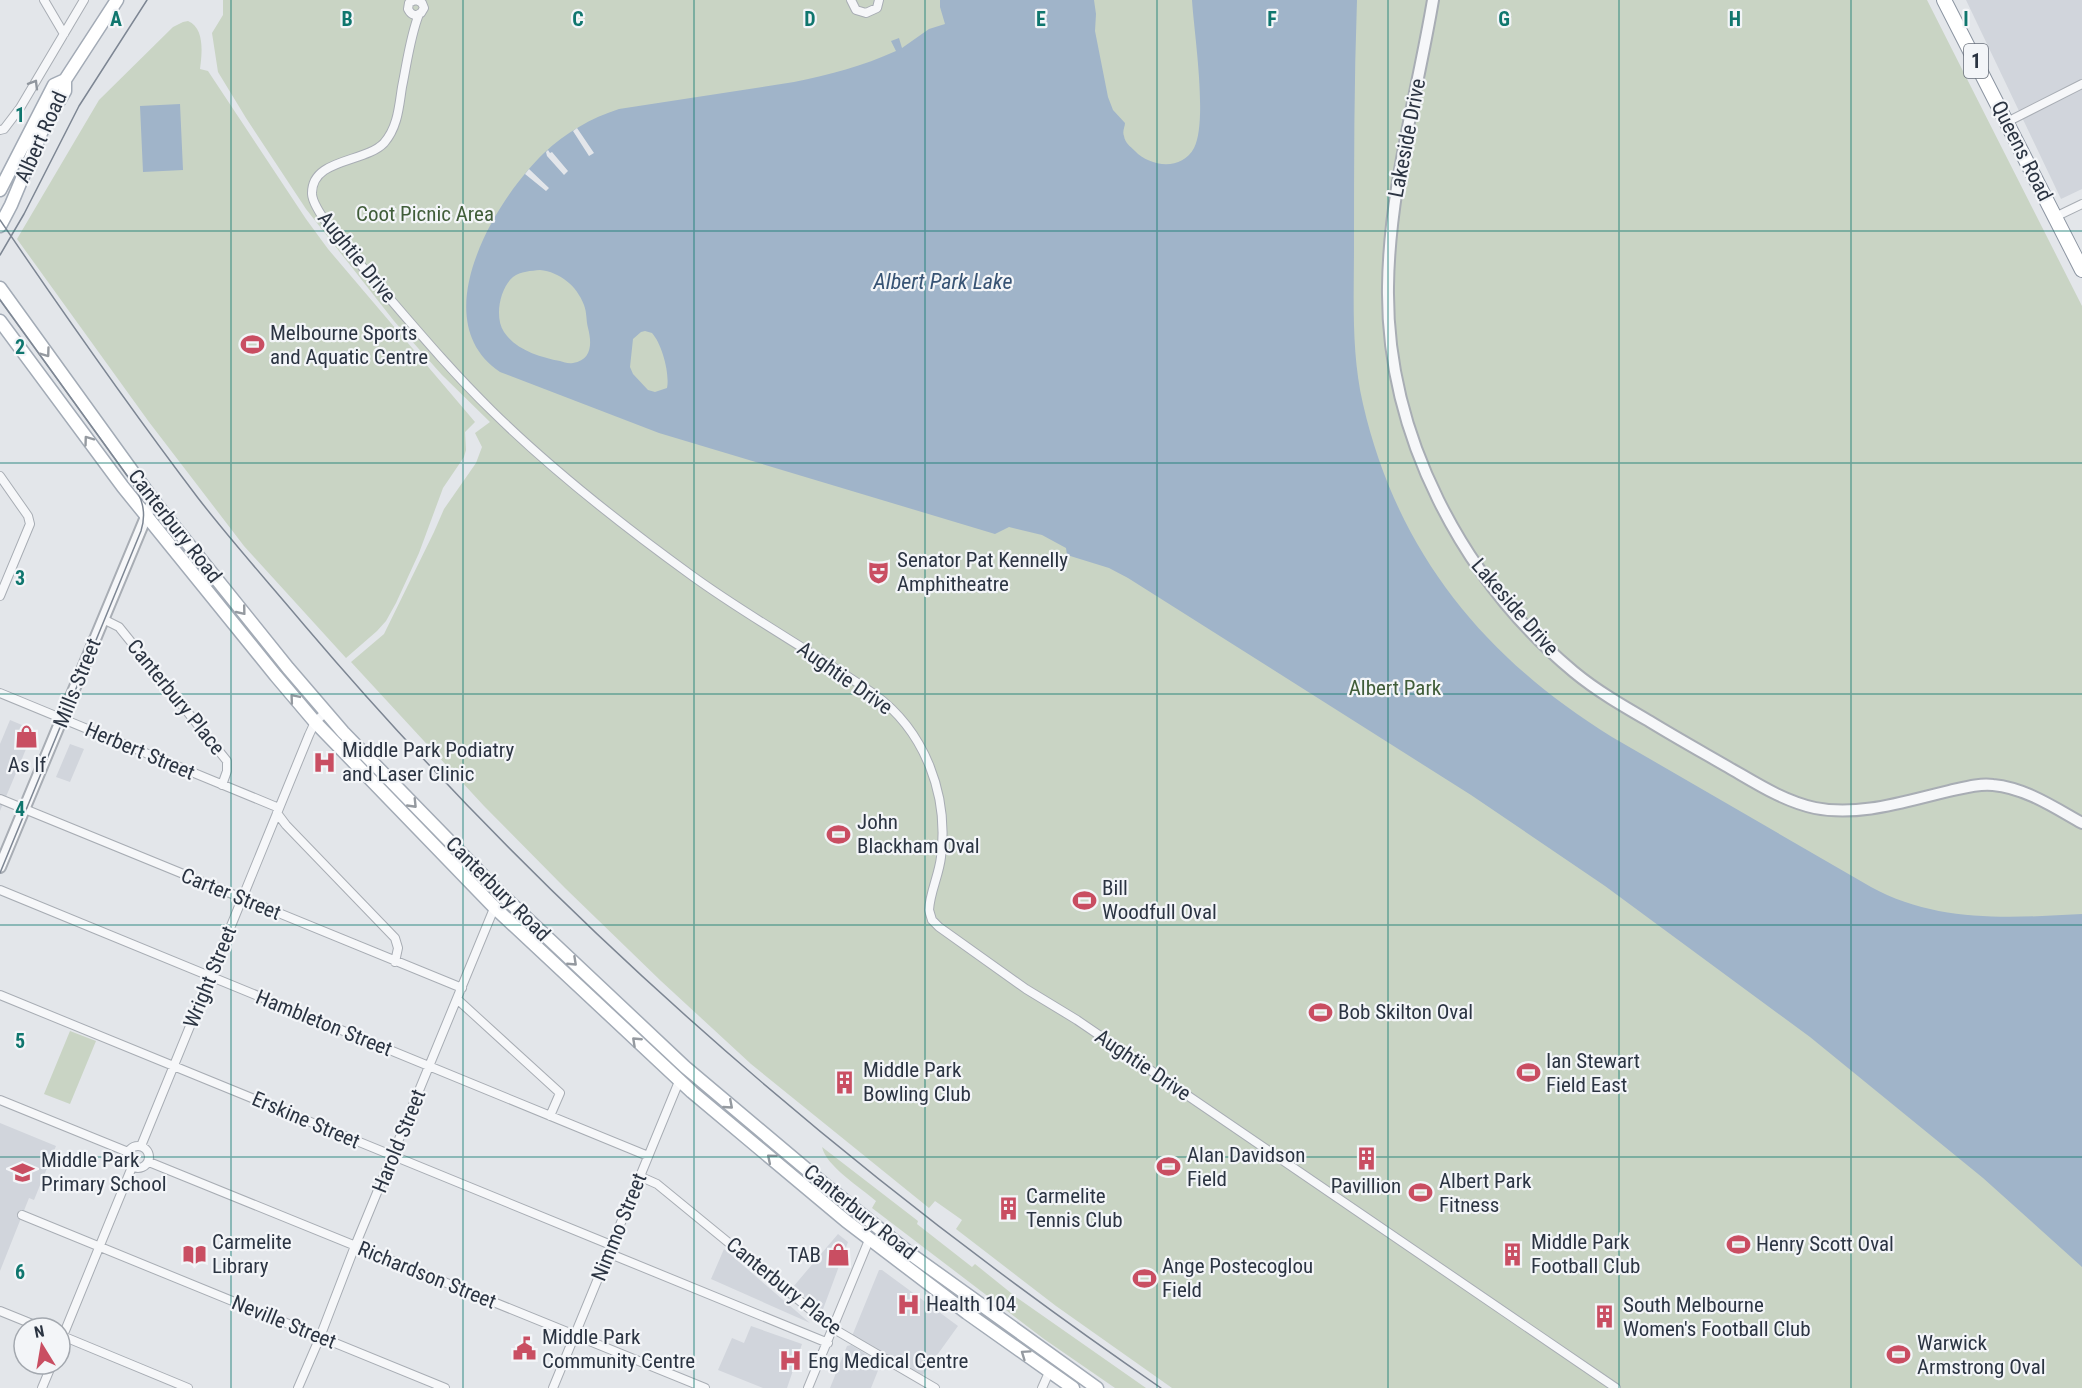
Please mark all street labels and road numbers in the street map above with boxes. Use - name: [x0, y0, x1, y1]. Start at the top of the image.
- road number: 1: [1964, 44, 1988, 78]
- street label: Lakeside Drive: [1384, 76, 1430, 199]
- street label: Albert Road: [10, 88, 72, 186]
- street label: Queens Road: [1987, 97, 2057, 205]
- street label: Aughtie Drive: [313, 207, 401, 308]
- street label: Canterbury Road: [123, 464, 227, 588]
- street label: Lakeside Drive: [1466, 554, 1564, 660]
- street label: Mills Street: [48, 635, 106, 731]
- street label: Canterbury Place: [122, 635, 230, 760]
- street label: Aughtie Drive: [793, 637, 897, 720]
- street label: Herbert Street: [82, 717, 198, 785]
- street label: Canterbury Road: [441, 832, 555, 946]
- street label: Carter Street: [178, 863, 284, 925]
- street label: Wright Street: [179, 923, 241, 1031]
- street label: Hambleton Street: [252, 985, 396, 1061]
- street label: Aughtie Drive: [1091, 1024, 1196, 1106]
- street label: Harold Street: [367, 1086, 431, 1196]
- street label: Erskine Street: [248, 1087, 364, 1153]
- street label: Canterbury Road: [799, 1159, 921, 1265]
- street label: Nimmo Street: [587, 1170, 651, 1284]
- street label: Canterbury Place: [722, 1232, 847, 1340]
- street label: Richardson Street: [354, 1236, 500, 1314]
- street label: Neville Street: [228, 1290, 340, 1354]

